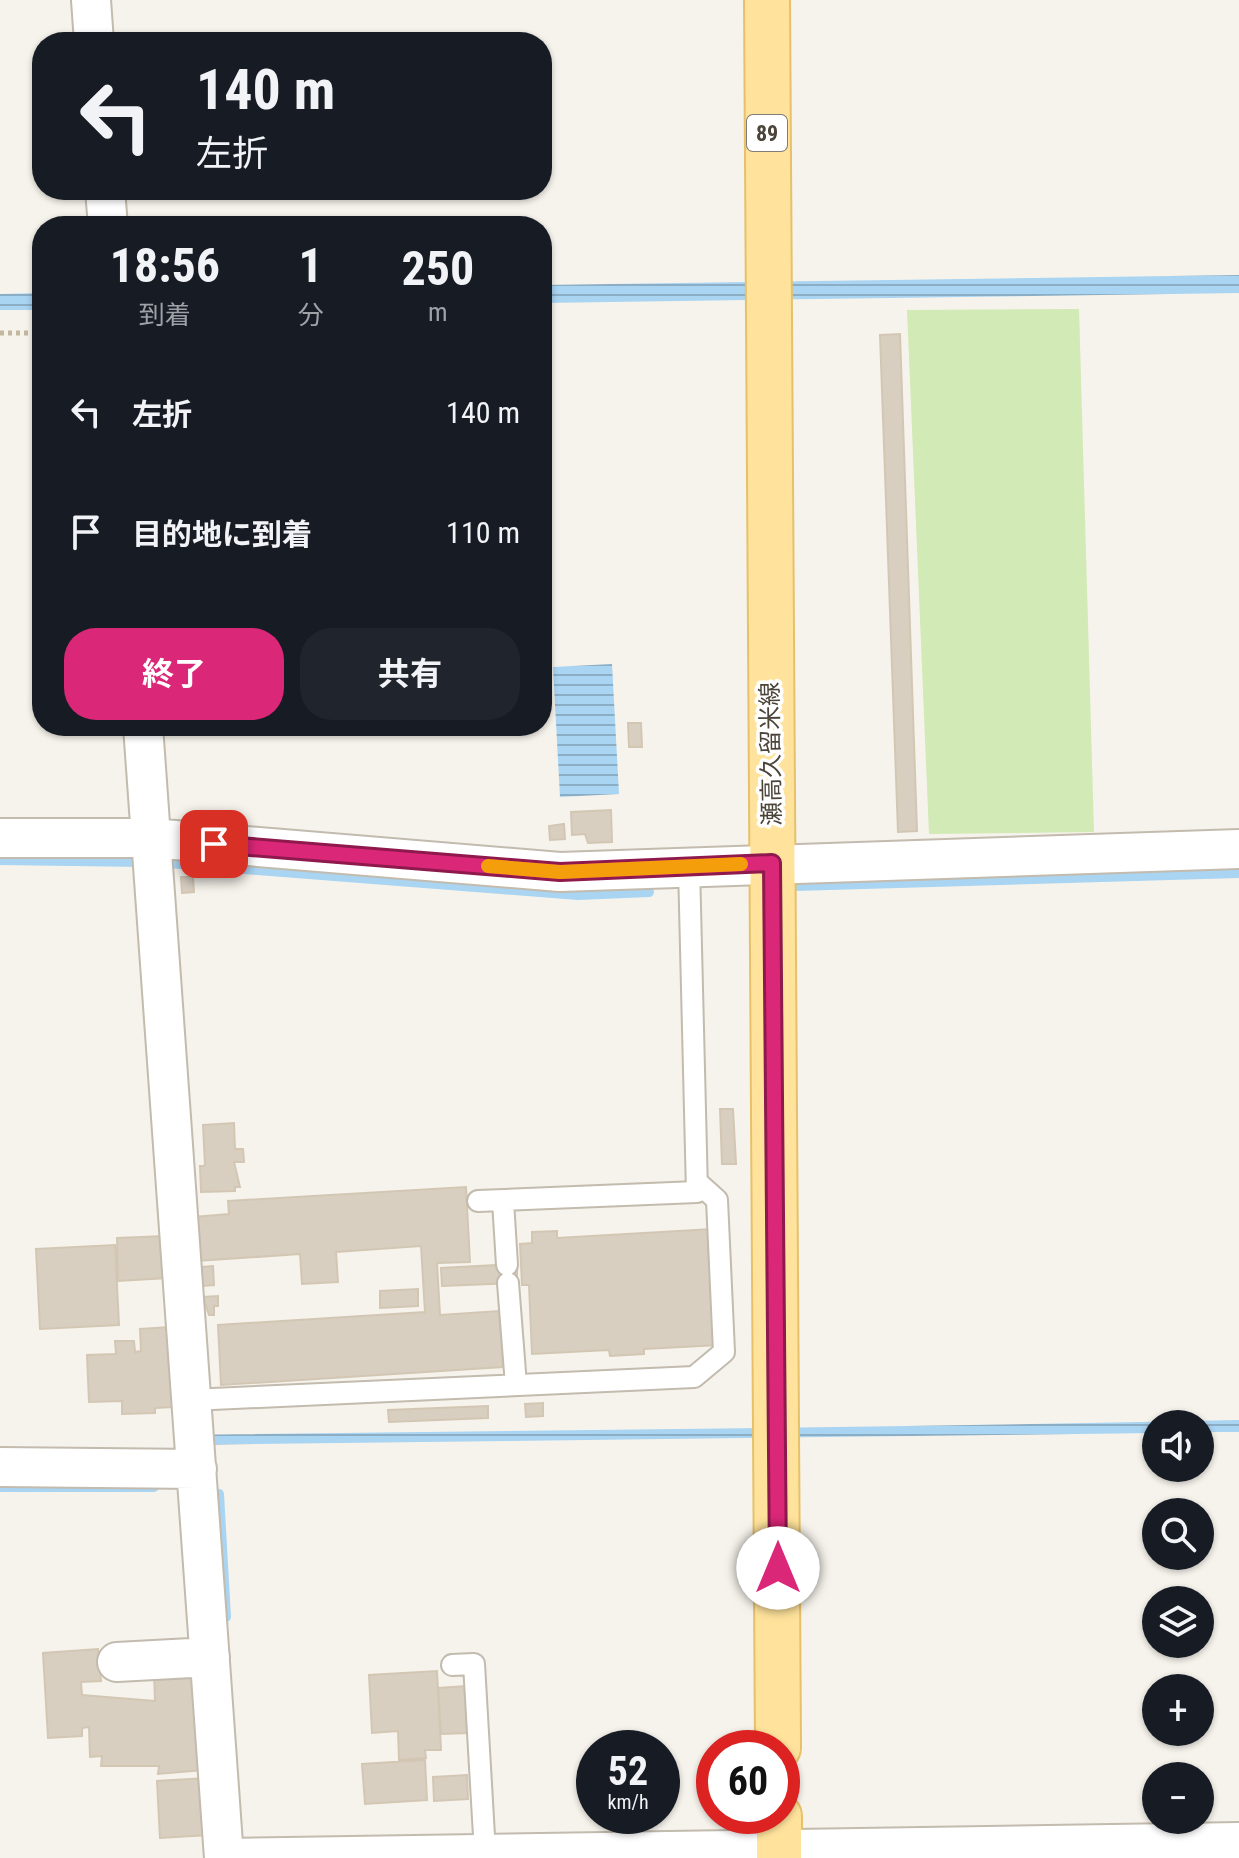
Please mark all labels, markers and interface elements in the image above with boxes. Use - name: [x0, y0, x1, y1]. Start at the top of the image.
- text: 140 m: [196, 57, 335, 123]
- icon: left: [64, 64, 168, 168]
- road number: 89: [747, 115, 787, 151]
- text: 左折: [196, 133, 268, 175]
- text: 18:56: [110, 237, 220, 294]
- text: 1: [299, 237, 323, 294]
- text: 250: [401, 240, 474, 297]
- text: m: [428, 297, 448, 327]
- text: 到着: [139, 300, 191, 330]
- text: 分: [298, 300, 324, 330]
- icon: left: [64, 390, 108, 434]
- text: 140 m: [446, 395, 520, 430]
- text: 左折: [132, 397, 192, 432]
- icon: arrive: [64, 510, 108, 554]
- text: 110 m: [446, 515, 520, 550]
- text: 目的地に到着: [132, 517, 312, 552]
- button: 終了: [64, 628, 284, 720]
- button: 共有: [300, 628, 520, 720]
- street label: 瀬高久留米線: [756, 682, 786, 826]
- pin: [180, 810, 248, 878]
- icon: arrive: [192, 822, 236, 866]
- map controls: [1142, 1410, 1214, 1834]
- button: sound: [1142, 1410, 1214, 1482]
- button: search: [1142, 1498, 1214, 1570]
- position arrow: [736, 1526, 820, 1610]
- button: layers: [1142, 1586, 1214, 1658]
- button: +: [1142, 1674, 1214, 1746]
- speed limit sign: 60: [696, 1730, 800, 1834]
- text: 52: [608, 1748, 648, 1795]
- button: −: [1142, 1762, 1214, 1834]
- text: km/h: [607, 1790, 649, 1814]

